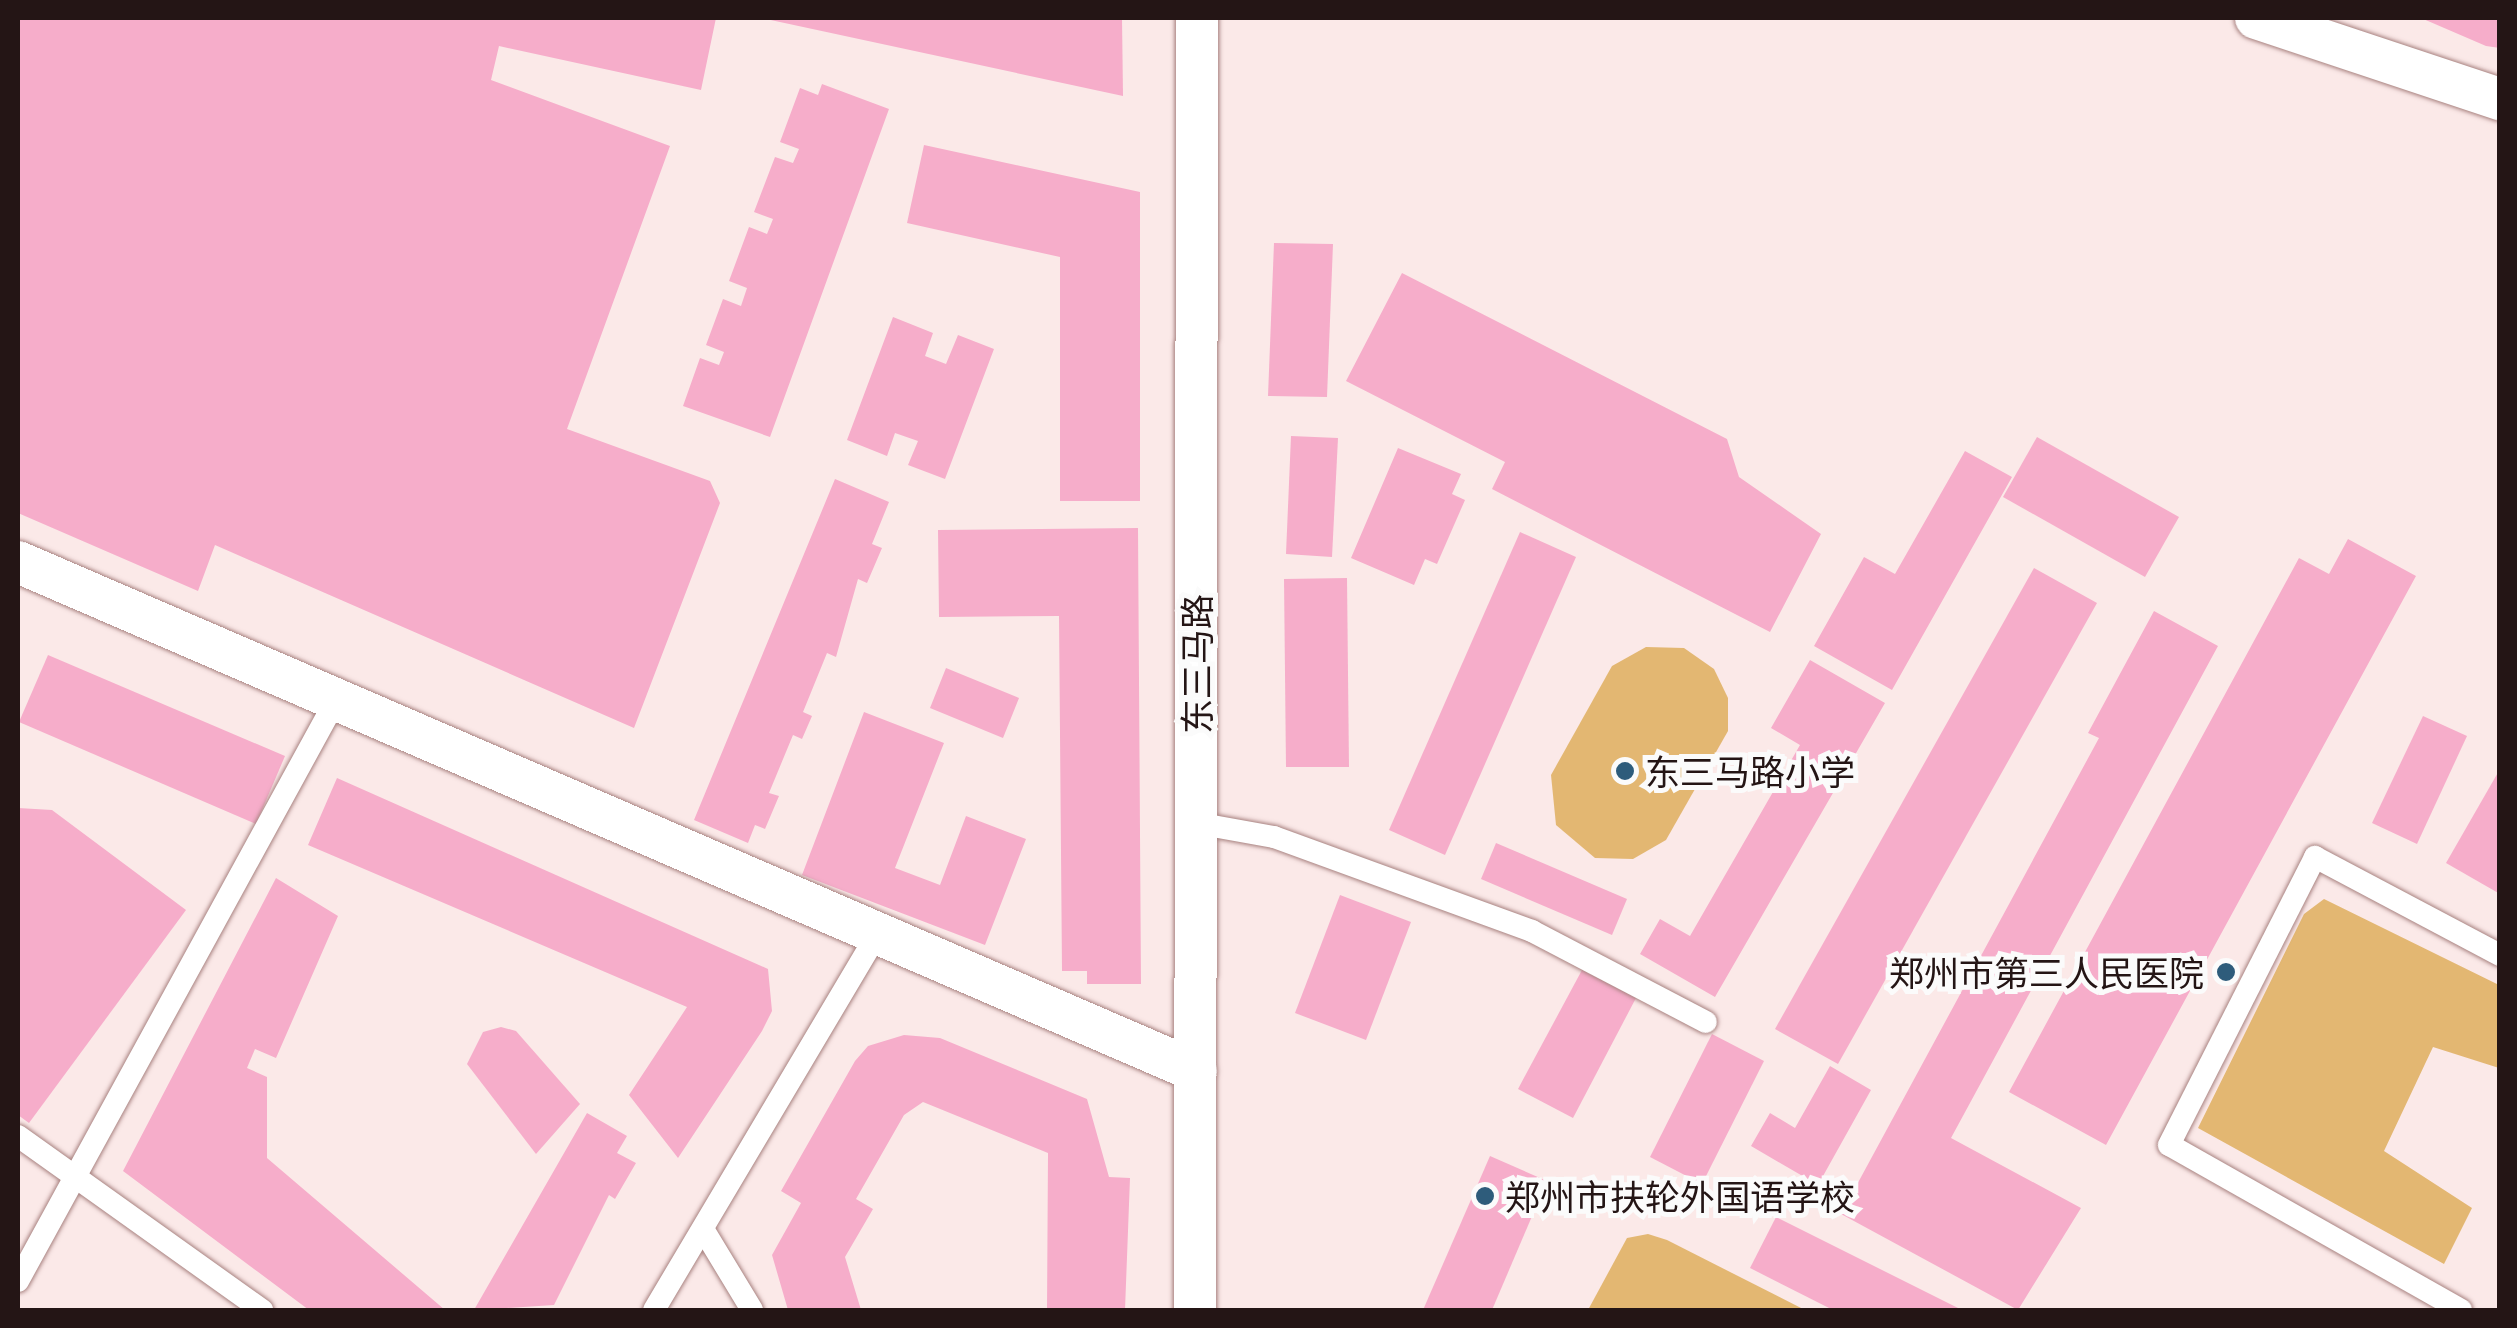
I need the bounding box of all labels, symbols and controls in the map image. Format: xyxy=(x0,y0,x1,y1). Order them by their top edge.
street label: 东三马路 xyxy=(1175,594,1217,734)
place label: 东三马路小学 xyxy=(1645,750,1855,792)
marker: 东三马路小学 xyxy=(1614,760,1636,782)
place label: 郑州市第三人民医院 xyxy=(1889,951,2204,993)
marker: 郑州市第三人民医院 xyxy=(2213,959,2239,985)
place label: 郑州市扶轮外国语学校 xyxy=(1505,1175,1855,1217)
marker: 郑州市扶轮外国语学校 xyxy=(1474,1185,1496,1207)

